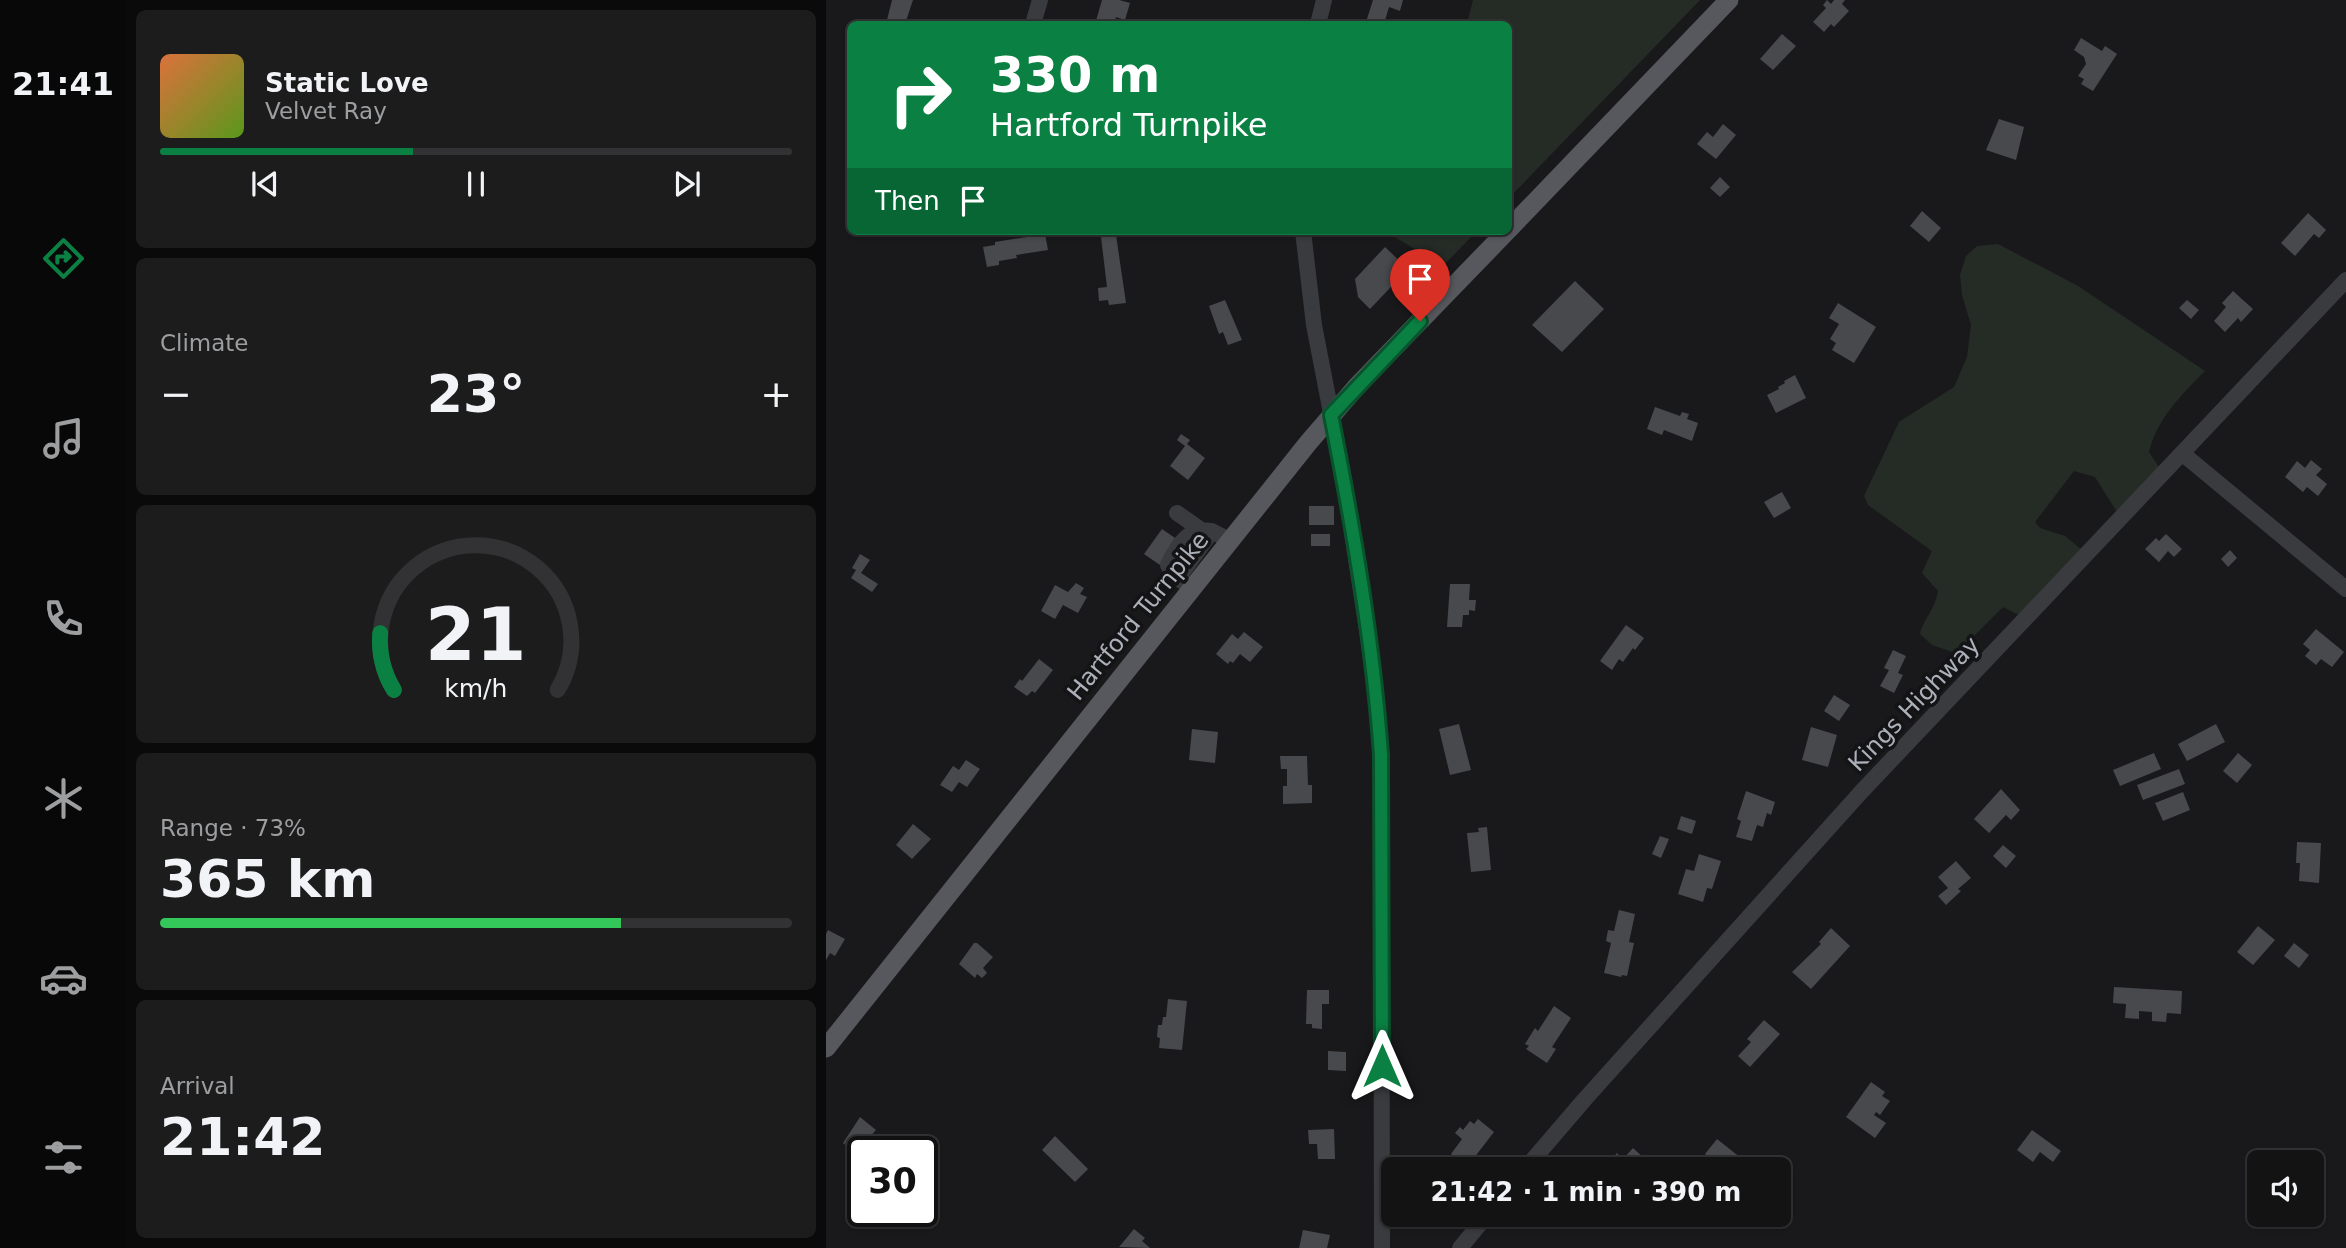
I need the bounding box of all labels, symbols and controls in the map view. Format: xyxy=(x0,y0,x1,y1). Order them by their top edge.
text: 330 m xyxy=(990,47,1160,104)
icon: right xyxy=(875,49,966,140)
text: 21:41 xyxy=(12,65,114,103)
text: Static Love xyxy=(265,68,429,98)
text: Velvet Ray xyxy=(265,98,387,124)
text: Hartford Turnpike xyxy=(990,106,1267,144)
icon: previous xyxy=(246,165,284,203)
icon: pause xyxy=(457,165,495,203)
icon: next xyxy=(668,165,706,203)
icon: arrive xyxy=(954,182,992,220)
text: Then xyxy=(875,186,940,216)
icon: directions xyxy=(39,234,88,283)
pin xyxy=(1390,249,1450,321)
icon: arrive xyxy=(1401,260,1439,298)
text: Climate xyxy=(160,330,249,356)
text: 23° xyxy=(427,364,525,424)
text: − xyxy=(160,372,192,416)
text: + xyxy=(760,372,792,416)
icon: music xyxy=(39,414,88,463)
street label: Hartford Turnpike xyxy=(1062,526,1214,706)
text: 21 xyxy=(425,592,527,677)
icon: phone xyxy=(39,594,88,643)
street label: Kings Highway xyxy=(1843,631,1985,777)
text: km/h xyxy=(444,674,508,703)
icon: climate xyxy=(39,774,88,823)
text: Range · 73% xyxy=(160,815,306,841)
text: 365 km xyxy=(160,849,375,909)
icon: car xyxy=(39,954,88,1003)
position arrow xyxy=(1345,1029,1419,1103)
text: Arrival xyxy=(160,1073,235,1099)
text: 21:42 xyxy=(160,1107,326,1167)
icon: filters xyxy=(39,1133,88,1182)
speed limit sign: 30 xyxy=(847,1136,938,1227)
map controls xyxy=(2247,1150,2324,1227)
button: sound xyxy=(2247,1150,2324,1227)
text: 21:42 · 1 min · 390 m xyxy=(1431,1177,1741,1207)

